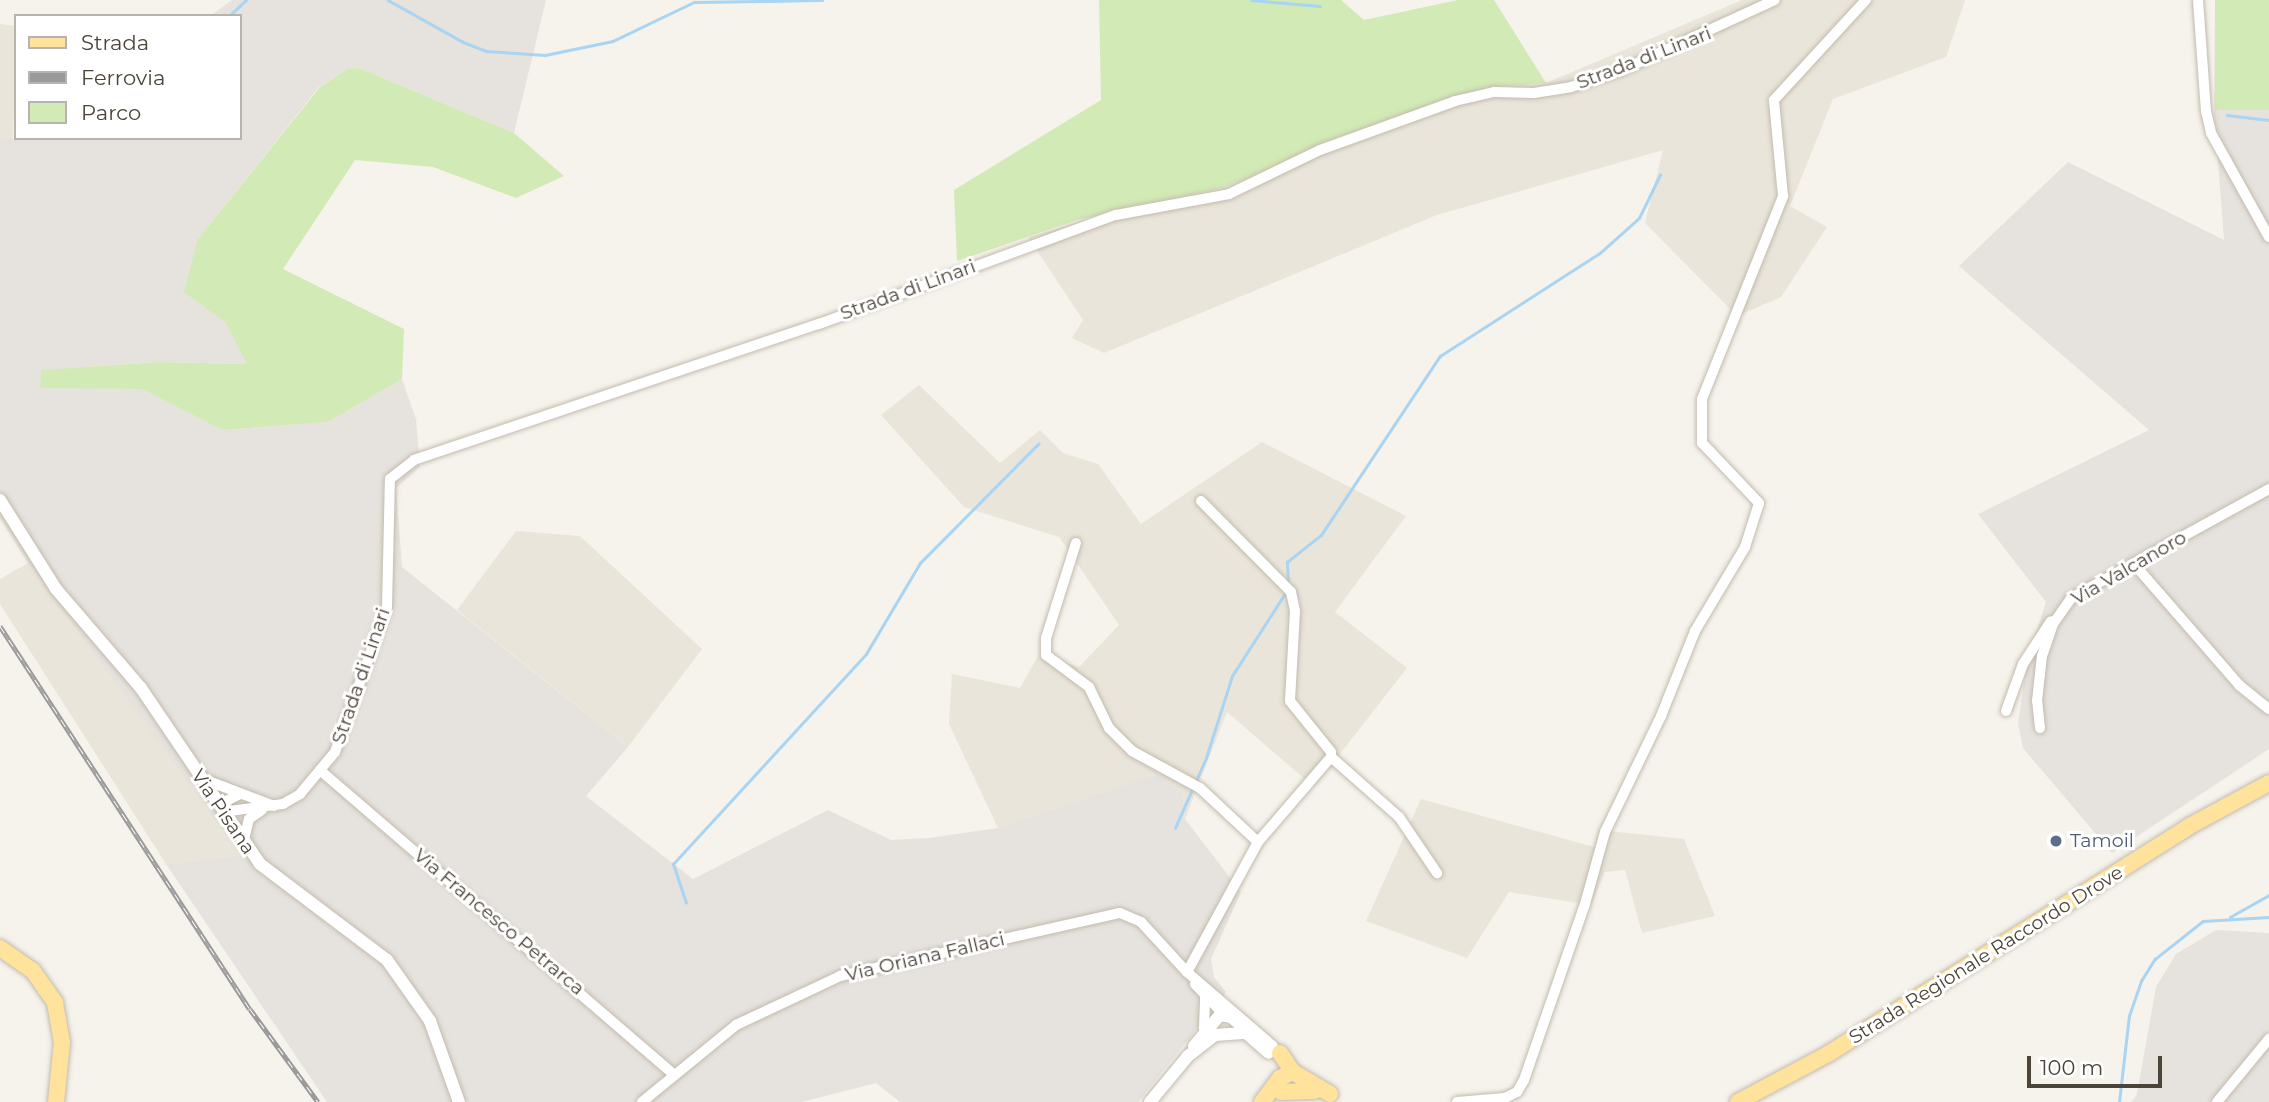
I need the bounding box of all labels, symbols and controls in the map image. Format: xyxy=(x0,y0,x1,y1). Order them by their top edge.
legend xyxy=(14,14,242,140)
street label: Strada di Linari xyxy=(1573,22,1715,94)
text: Strada xyxy=(81,30,149,55)
text: Ferrovia xyxy=(81,65,165,90)
text: Parco xyxy=(81,100,141,125)
street label: Strada di Linari xyxy=(837,255,979,325)
street label: Via Valcanoro xyxy=(2068,526,2190,610)
street label: Strada di Linari xyxy=(327,605,395,747)
street label: Via Pisana xyxy=(186,765,260,859)
place label: Tamoil xyxy=(2070,830,2134,852)
marker: Tamoil xyxy=(2048,833,2064,849)
street label: Via Francesco Petrarca xyxy=(409,844,589,1000)
street label: Strada Regionale Raccordo Drove xyxy=(1845,861,2127,1049)
street label: Via Oriana Fallaci xyxy=(843,928,1007,986)
scale bar xyxy=(2031,1042,2166,1086)
text: 100 m xyxy=(2040,1055,2103,1080)

